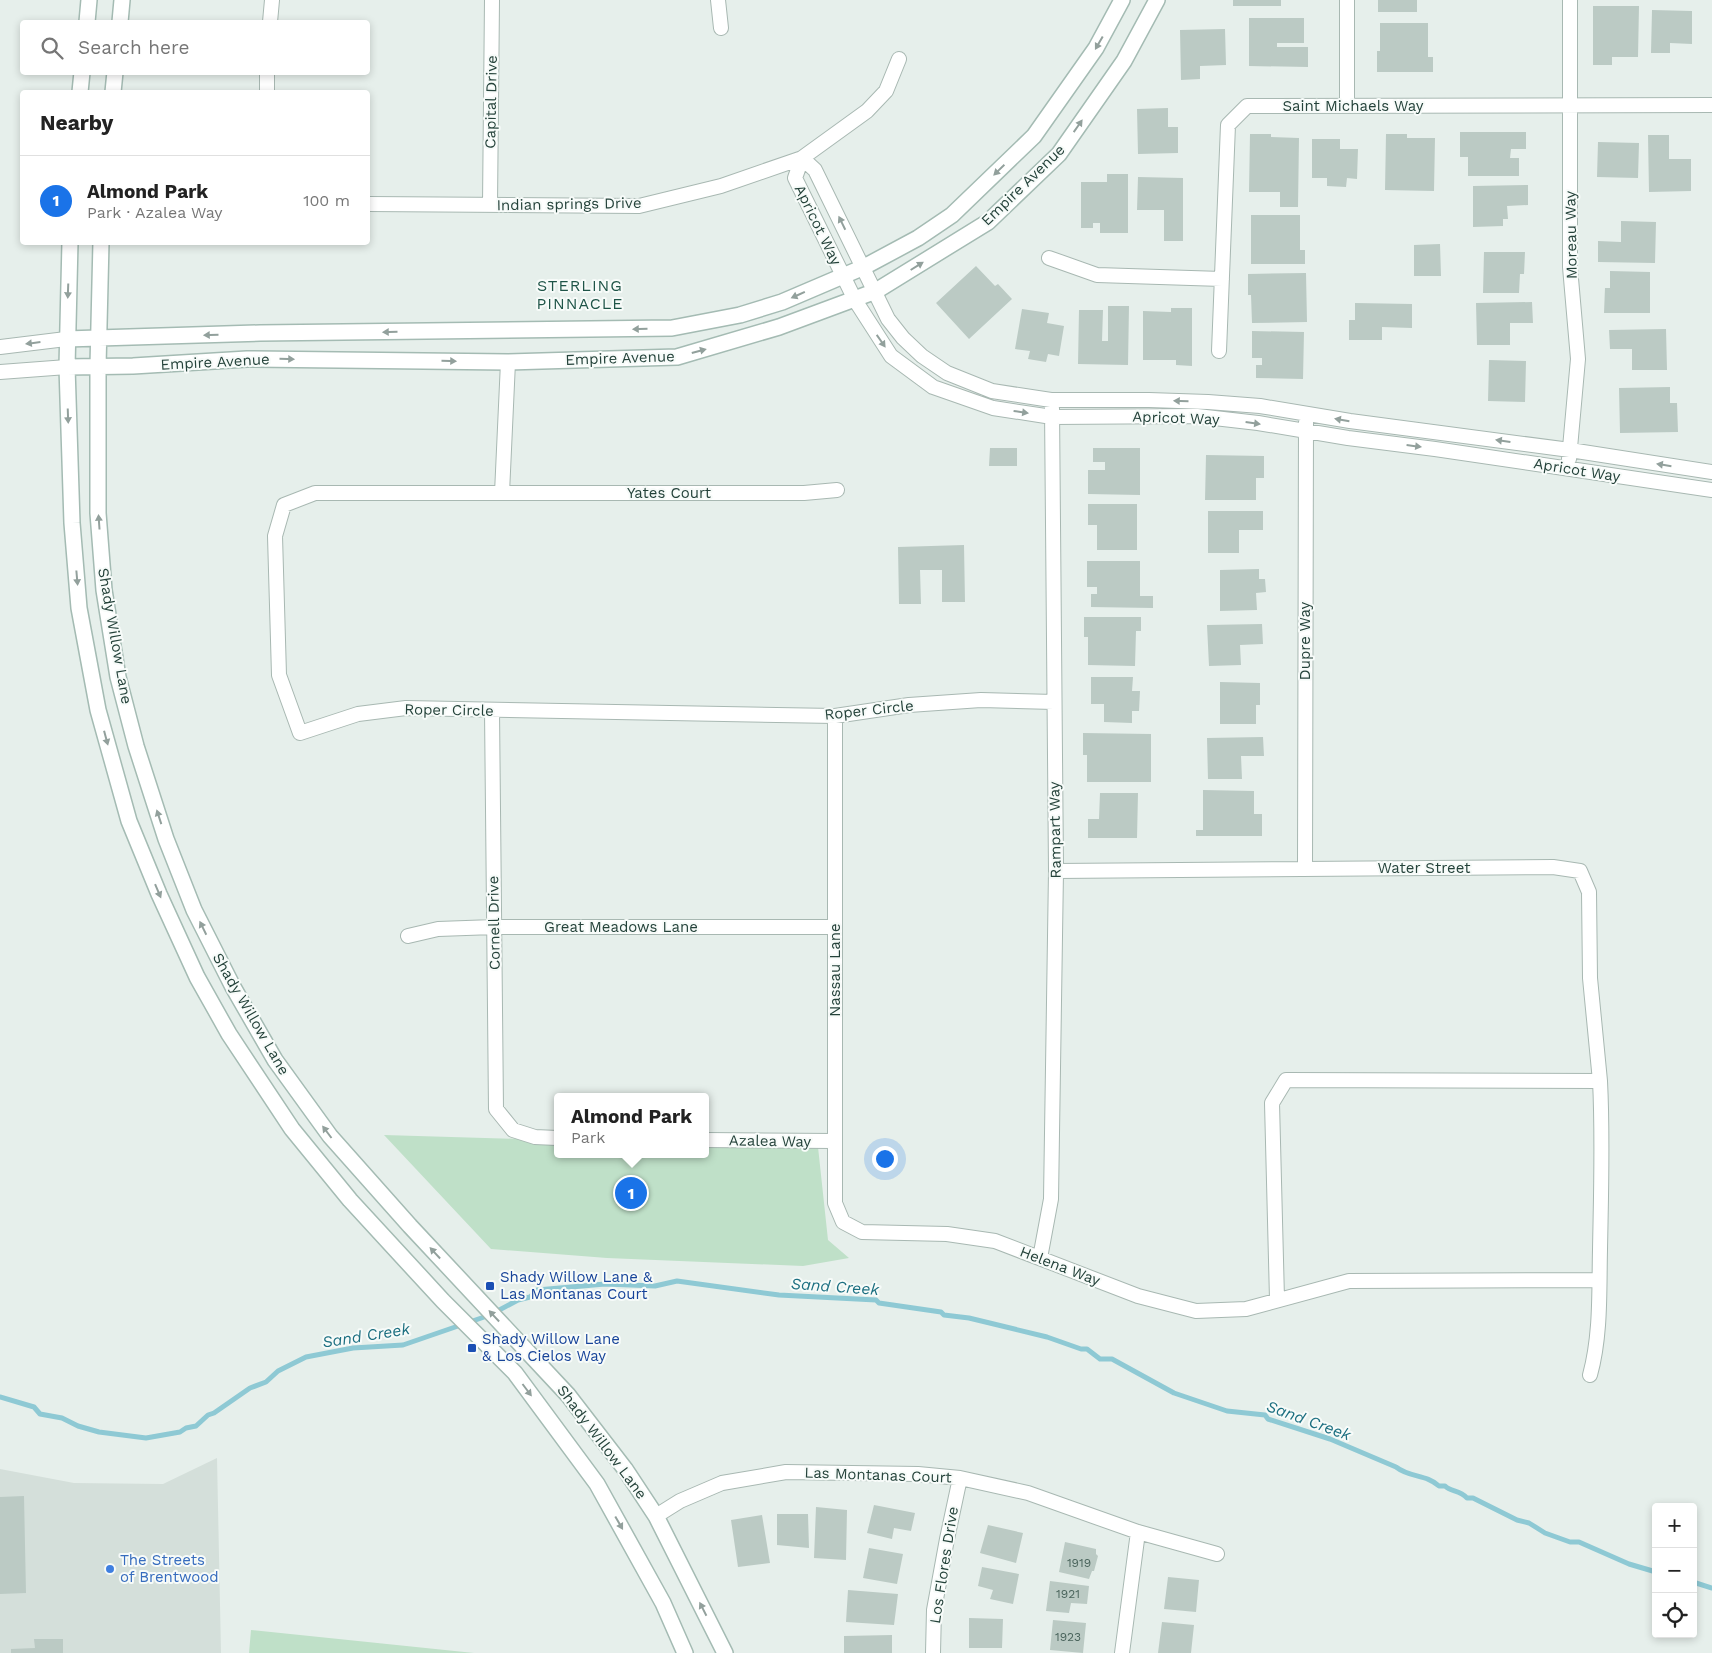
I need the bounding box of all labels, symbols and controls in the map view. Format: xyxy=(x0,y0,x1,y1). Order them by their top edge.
search box xyxy=(20,20,370,75)
icon: search xyxy=(38,34,66,62)
text: Search here xyxy=(78,36,189,59)
one-way arrow xyxy=(1094,36,1103,49)
street label: Capital Drive xyxy=(481,55,501,149)
street label: Saint Michaels Way xyxy=(1282,97,1424,115)
text: Nearby xyxy=(40,110,113,135)
one-way arrow xyxy=(1073,119,1083,133)
street label: Empire Avenue xyxy=(977,141,1069,229)
one-way arrow xyxy=(993,164,1005,176)
text: Almond Park xyxy=(87,180,208,203)
street label: Apricot Way xyxy=(791,182,845,268)
street label: Moreau Way xyxy=(1561,190,1581,279)
text: 1 xyxy=(53,191,59,210)
text: 100 m xyxy=(303,191,350,210)
street label: Indian springs Drive xyxy=(496,194,642,214)
text: Park · Azalea Way xyxy=(87,203,223,222)
one-way arrow xyxy=(838,216,846,230)
one-way arrow xyxy=(911,261,924,270)
district label: STERLING PINNACLE xyxy=(537,276,623,313)
one-way arrow xyxy=(64,283,72,299)
one-way arrow xyxy=(791,292,805,300)
one-way arrow xyxy=(632,325,648,333)
one-way arrow xyxy=(382,328,398,336)
one-way arrow xyxy=(203,331,219,339)
one-way arrow xyxy=(876,334,886,348)
one-way arrow xyxy=(25,339,41,347)
street label: Empire Avenue xyxy=(565,347,675,369)
one-way arrow xyxy=(691,347,706,355)
street label: Empire Avenue xyxy=(160,350,270,374)
one-way arrow xyxy=(279,355,295,363)
one-way arrow xyxy=(442,357,458,365)
one-way arrow xyxy=(1173,397,1189,405)
street label: Apricot Way xyxy=(1132,407,1220,429)
one-way arrow xyxy=(65,408,73,424)
one-way arrow xyxy=(1014,409,1030,417)
one-way arrow xyxy=(1334,416,1350,424)
one-way arrow xyxy=(1246,419,1262,427)
one-way arrow xyxy=(1495,437,1511,445)
one-way arrow xyxy=(1406,442,1422,450)
street label: Apricot Way xyxy=(1532,454,1622,486)
one-way arrow xyxy=(1655,460,1671,468)
street label: Yates Court xyxy=(627,484,712,502)
one-way arrow xyxy=(95,514,103,530)
street label: Shady Willow Lane xyxy=(94,566,136,706)
one-way arrow xyxy=(73,570,81,586)
street label: Dupre Way xyxy=(1296,602,1314,680)
street label: Roper Circle xyxy=(824,696,914,724)
street label: Roper Circle xyxy=(404,700,494,720)
one-way arrow xyxy=(102,730,110,745)
street label: Rampart Way xyxy=(1045,781,1065,879)
one-way arrow xyxy=(155,810,162,825)
street label: Water Street xyxy=(1378,859,1471,877)
street label: Cornell Drive xyxy=(484,876,504,970)
one-way arrow xyxy=(154,884,162,898)
street label: Great Meadows Lane xyxy=(544,918,698,936)
one-way arrow xyxy=(199,921,207,935)
street label: Nassau Lane xyxy=(826,923,844,1017)
street label: Shady Willow Lane xyxy=(209,950,293,1078)
popup xyxy=(554,1093,709,1158)
text: Almond Park xyxy=(571,1105,692,1128)
one-way arrow xyxy=(322,1125,332,1139)
text: Park xyxy=(571,1128,605,1147)
street label: Azalea Way xyxy=(729,1131,811,1151)
your location xyxy=(872,1146,898,1172)
pin: 1 xyxy=(615,1174,647,1212)
street label: Helena Way xyxy=(1017,1242,1103,1290)
one-way arrow xyxy=(429,1248,441,1260)
place label: Shady Willow Lane & Las Montanas Court xyxy=(500,1268,653,1303)
water label: Sand Creek xyxy=(790,1274,881,1299)
marker: Shady Willow Lane & Las Montanas Court xyxy=(484,1280,496,1292)
one-way arrow xyxy=(488,1310,500,1322)
water label: Sand Creek xyxy=(321,1319,413,1352)
place label: Shady Willow Lane & Los Cielos Way xyxy=(482,1330,620,1365)
marker: Shady Willow Lane & Los Cielos Way xyxy=(466,1342,478,1354)
street label: Shady Willow Lane xyxy=(553,1381,651,1503)
one-way arrow xyxy=(521,1383,532,1396)
water label: Sand Creek xyxy=(1264,1396,1355,1445)
street label: Las Montanas Court xyxy=(804,1463,953,1487)
map controls xyxy=(1652,1503,1697,1638)
button: + xyxy=(1652,1503,1697,1548)
street label: Los Flores Drive xyxy=(926,1505,962,1625)
one-way arrow xyxy=(615,1516,624,1529)
button: − xyxy=(1652,1548,1697,1593)
place label: The Streets of Brentwood xyxy=(120,1551,219,1586)
house number: 1919 xyxy=(1067,1556,1091,1570)
marker: The Streets of Brentwood xyxy=(104,1563,116,1575)
house number: 1921 xyxy=(1056,1587,1080,1601)
button: locate xyxy=(1652,1593,1697,1638)
one-way arrow xyxy=(699,1602,707,1616)
house number: 1923 xyxy=(1055,1630,1081,1644)

